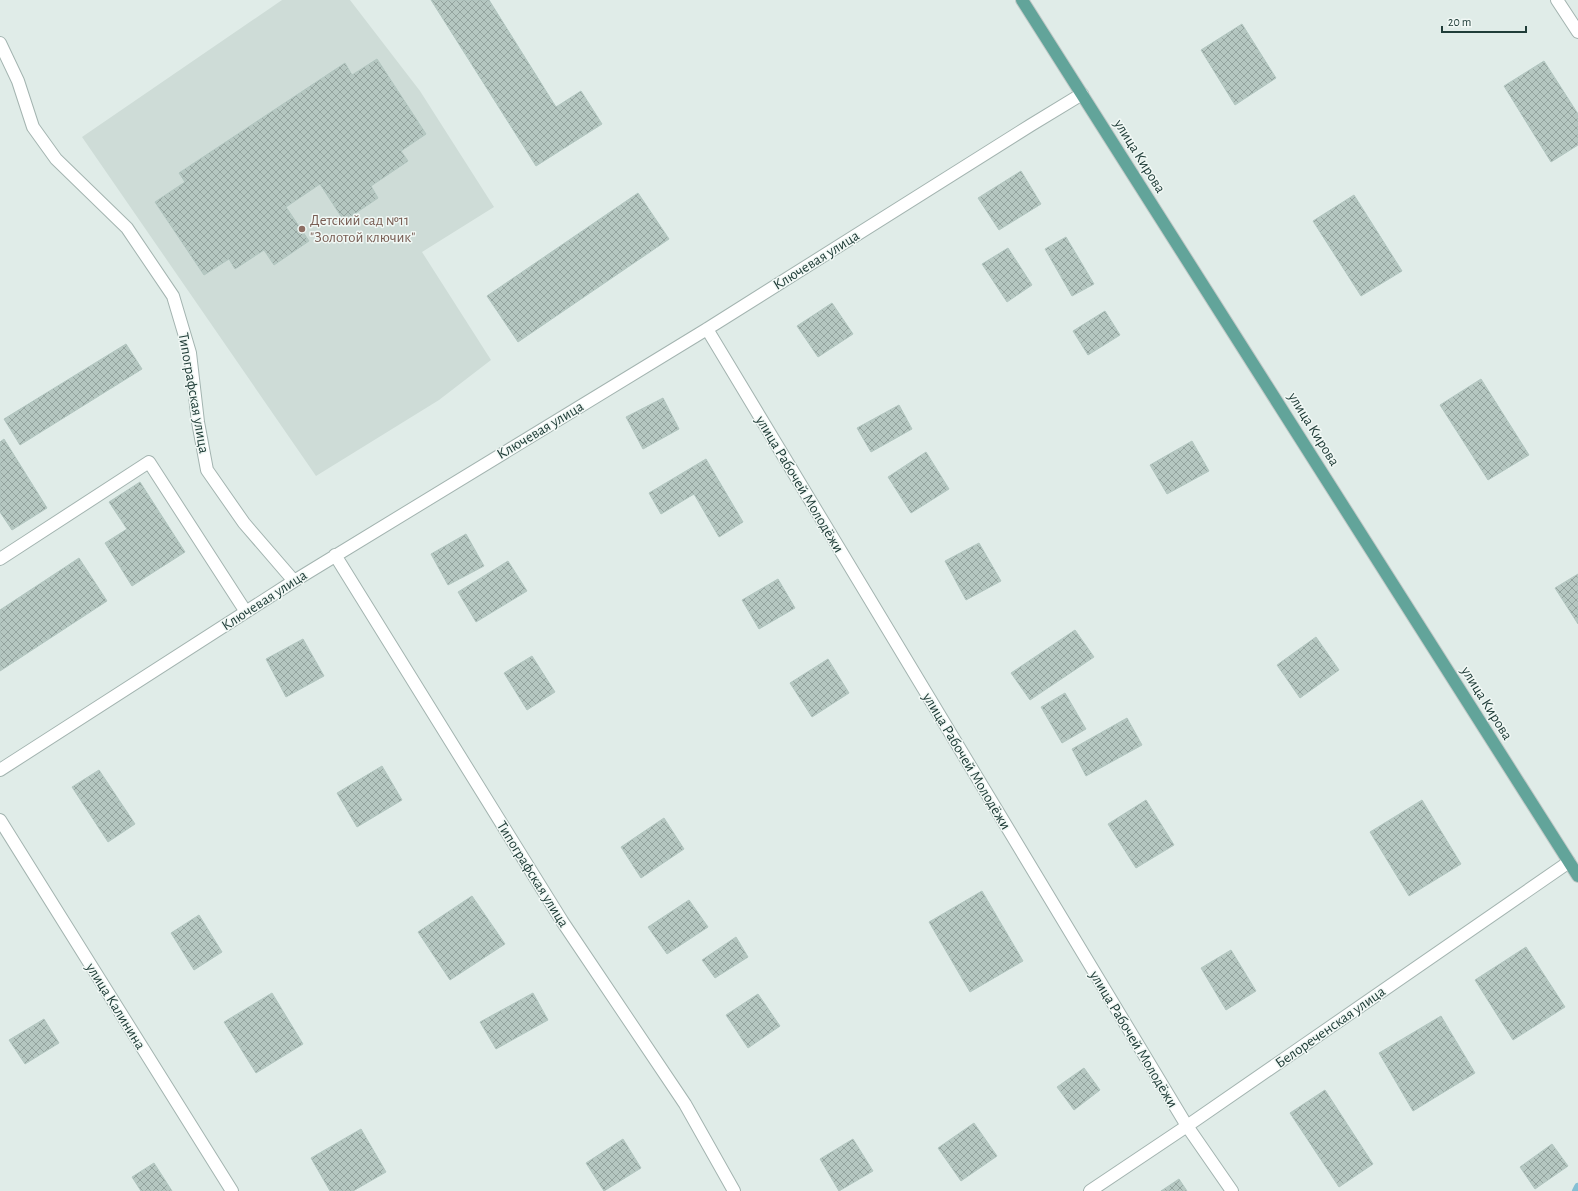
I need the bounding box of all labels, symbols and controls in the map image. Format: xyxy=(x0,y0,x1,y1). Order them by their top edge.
scale bar xyxy=(1442,8,1526,34)
text: 20 m xyxy=(1448,16,1471,28)
street label: улица Кирова xyxy=(1111,116,1168,196)
place label: Детский сад №11 "Золотой ключик" xyxy=(310,213,415,245)
marker: Детский сад №11 "Золотой ключик" xyxy=(297,224,307,234)
street label: Ключевая улица xyxy=(771,228,862,293)
street label: Типографская улица xyxy=(176,332,212,455)
street label: улица Кирова xyxy=(1285,389,1342,469)
street label: Ключевая улица xyxy=(494,399,586,462)
street label: улица Рабочей Молодёжи xyxy=(752,412,846,555)
street label: Ключевая улица xyxy=(219,567,310,633)
street label: улица Кирова xyxy=(1458,663,1515,743)
street label: улица Рабочей Молодёжи xyxy=(919,689,1013,832)
street label: Типографская улица xyxy=(494,819,571,930)
street label: улица Калинина xyxy=(82,960,148,1052)
street label: улица Рабочей Молодёжи xyxy=(1086,967,1180,1110)
street label: Белореченская улица xyxy=(1273,984,1388,1071)

